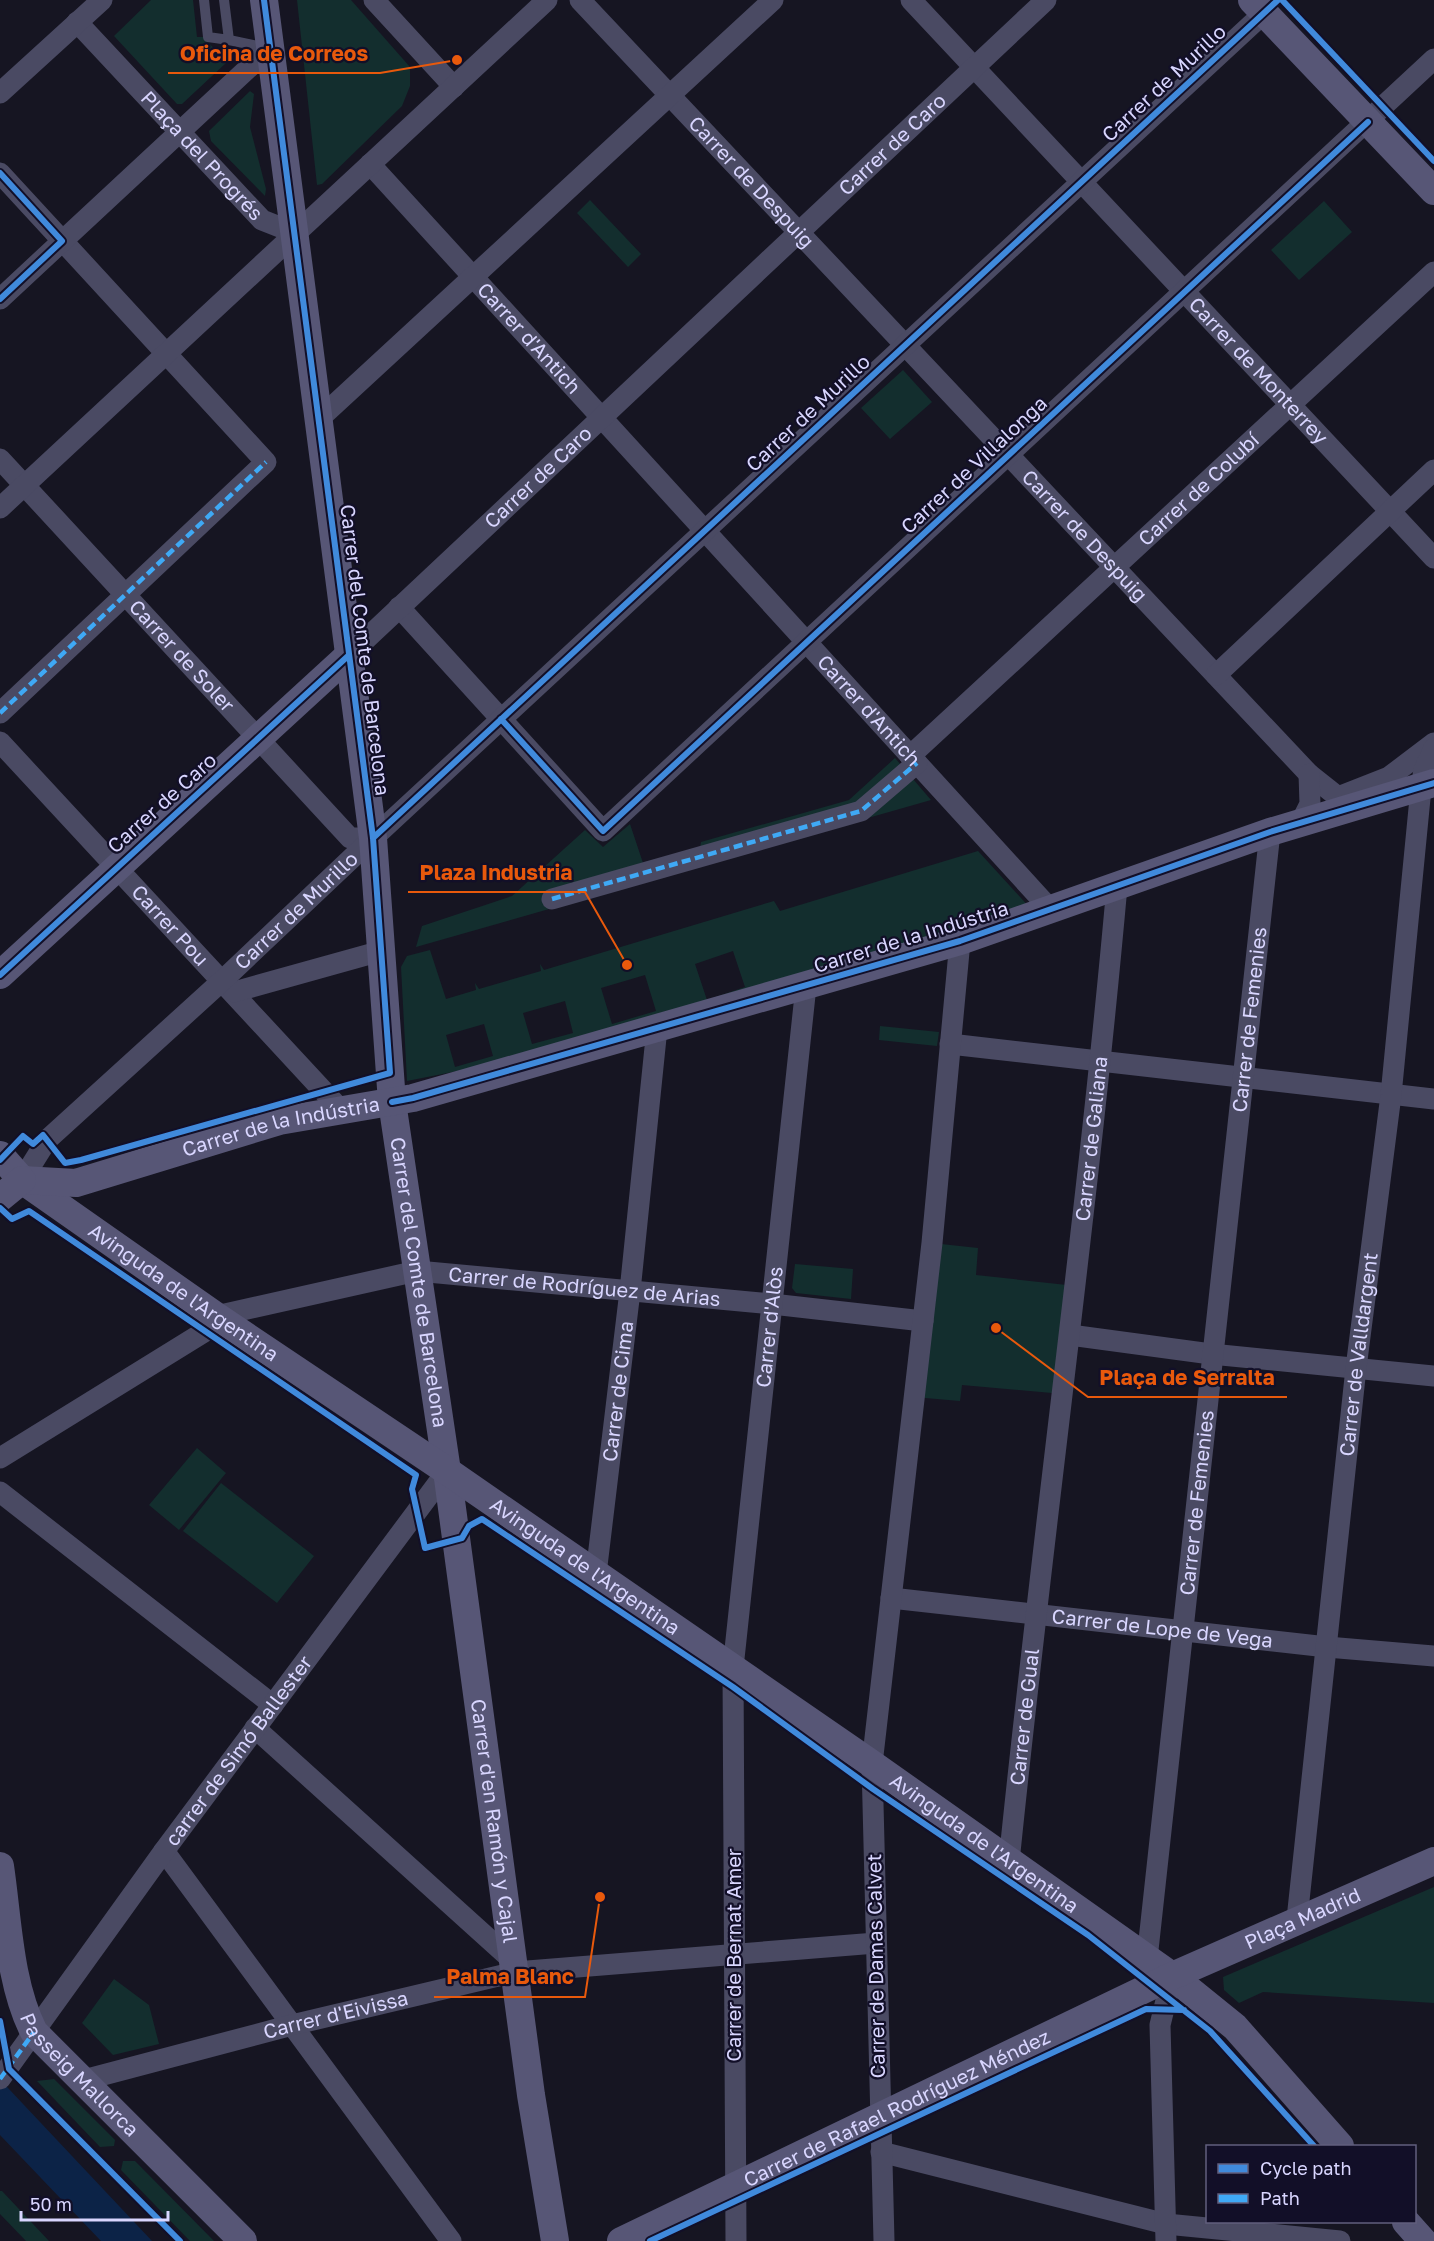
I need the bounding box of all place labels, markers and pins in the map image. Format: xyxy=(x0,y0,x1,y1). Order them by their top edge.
callout: Oficina de Correos xyxy=(168,34,380,73)
callout: Plaza Industria xyxy=(408,853,585,892)
callout: Plaça de Serralta xyxy=(1088,1358,1287,1397)
callout: Palma Blanc xyxy=(434,1958,585,1997)

